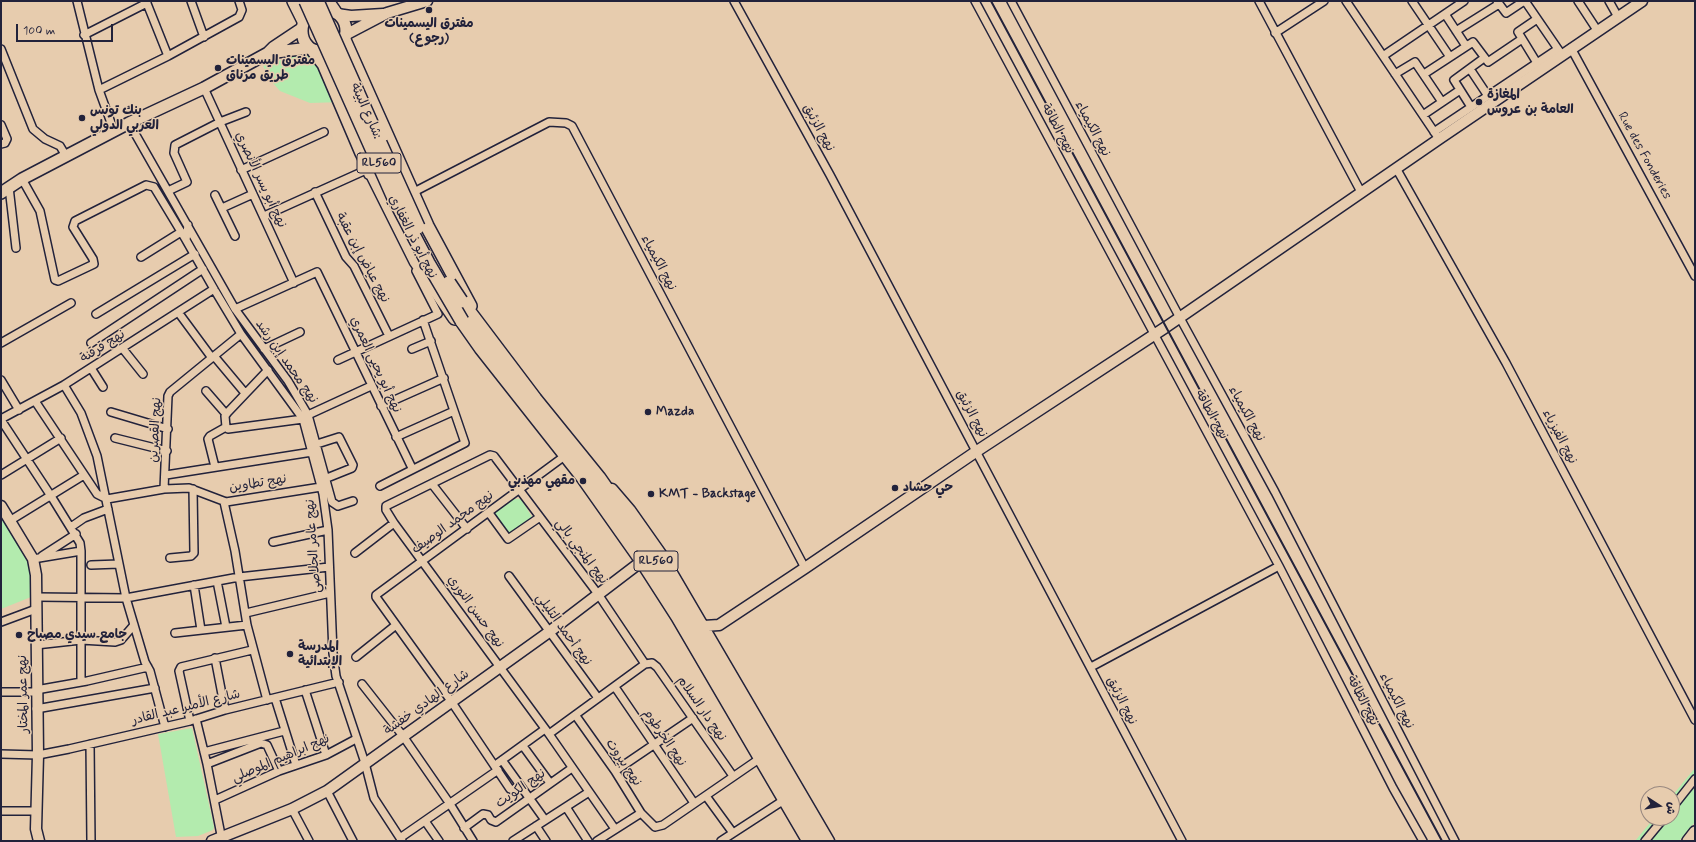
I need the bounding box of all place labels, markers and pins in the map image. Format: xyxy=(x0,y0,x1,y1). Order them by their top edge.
marker: مفترق اليسمينات (رجوع) xyxy=(424,5,434,15)
place label: مفترق اليسمينات (رجوع) xyxy=(384,16,474,47)
place label: مفترق اليسمينات طريق مرناق xyxy=(226,53,315,84)
marker: مفترق اليسمينات طريق مرناق xyxy=(213,63,223,73)
place label: المغازة العامة بن عروس xyxy=(1487,87,1574,118)
marker: المغازة العامة بن عروس xyxy=(1474,97,1484,107)
place label: بنك تونس العربي الدولي xyxy=(90,103,159,134)
marker: بنك تونس العربي الدولي xyxy=(77,113,87,123)
place label: Mazda xyxy=(656,404,694,420)
marker: Mazda xyxy=(643,407,653,417)
place label: مقهي مهذبي xyxy=(508,473,575,489)
marker: مقهي مهذبي xyxy=(578,476,588,486)
place label: حي حشاد xyxy=(903,480,953,496)
marker: حي حشاد xyxy=(890,483,900,493)
place label: KMT - Backstage xyxy=(659,486,756,502)
marker: KMT - Backstage xyxy=(646,489,656,499)
place label: جامع سيدي مصباح xyxy=(27,627,127,643)
marker: جامع سيدي مصباح xyxy=(14,630,24,640)
place label: المدرسة الإبتدائية xyxy=(298,639,342,670)
marker: المدرسة الإبتدائية xyxy=(285,649,295,659)

